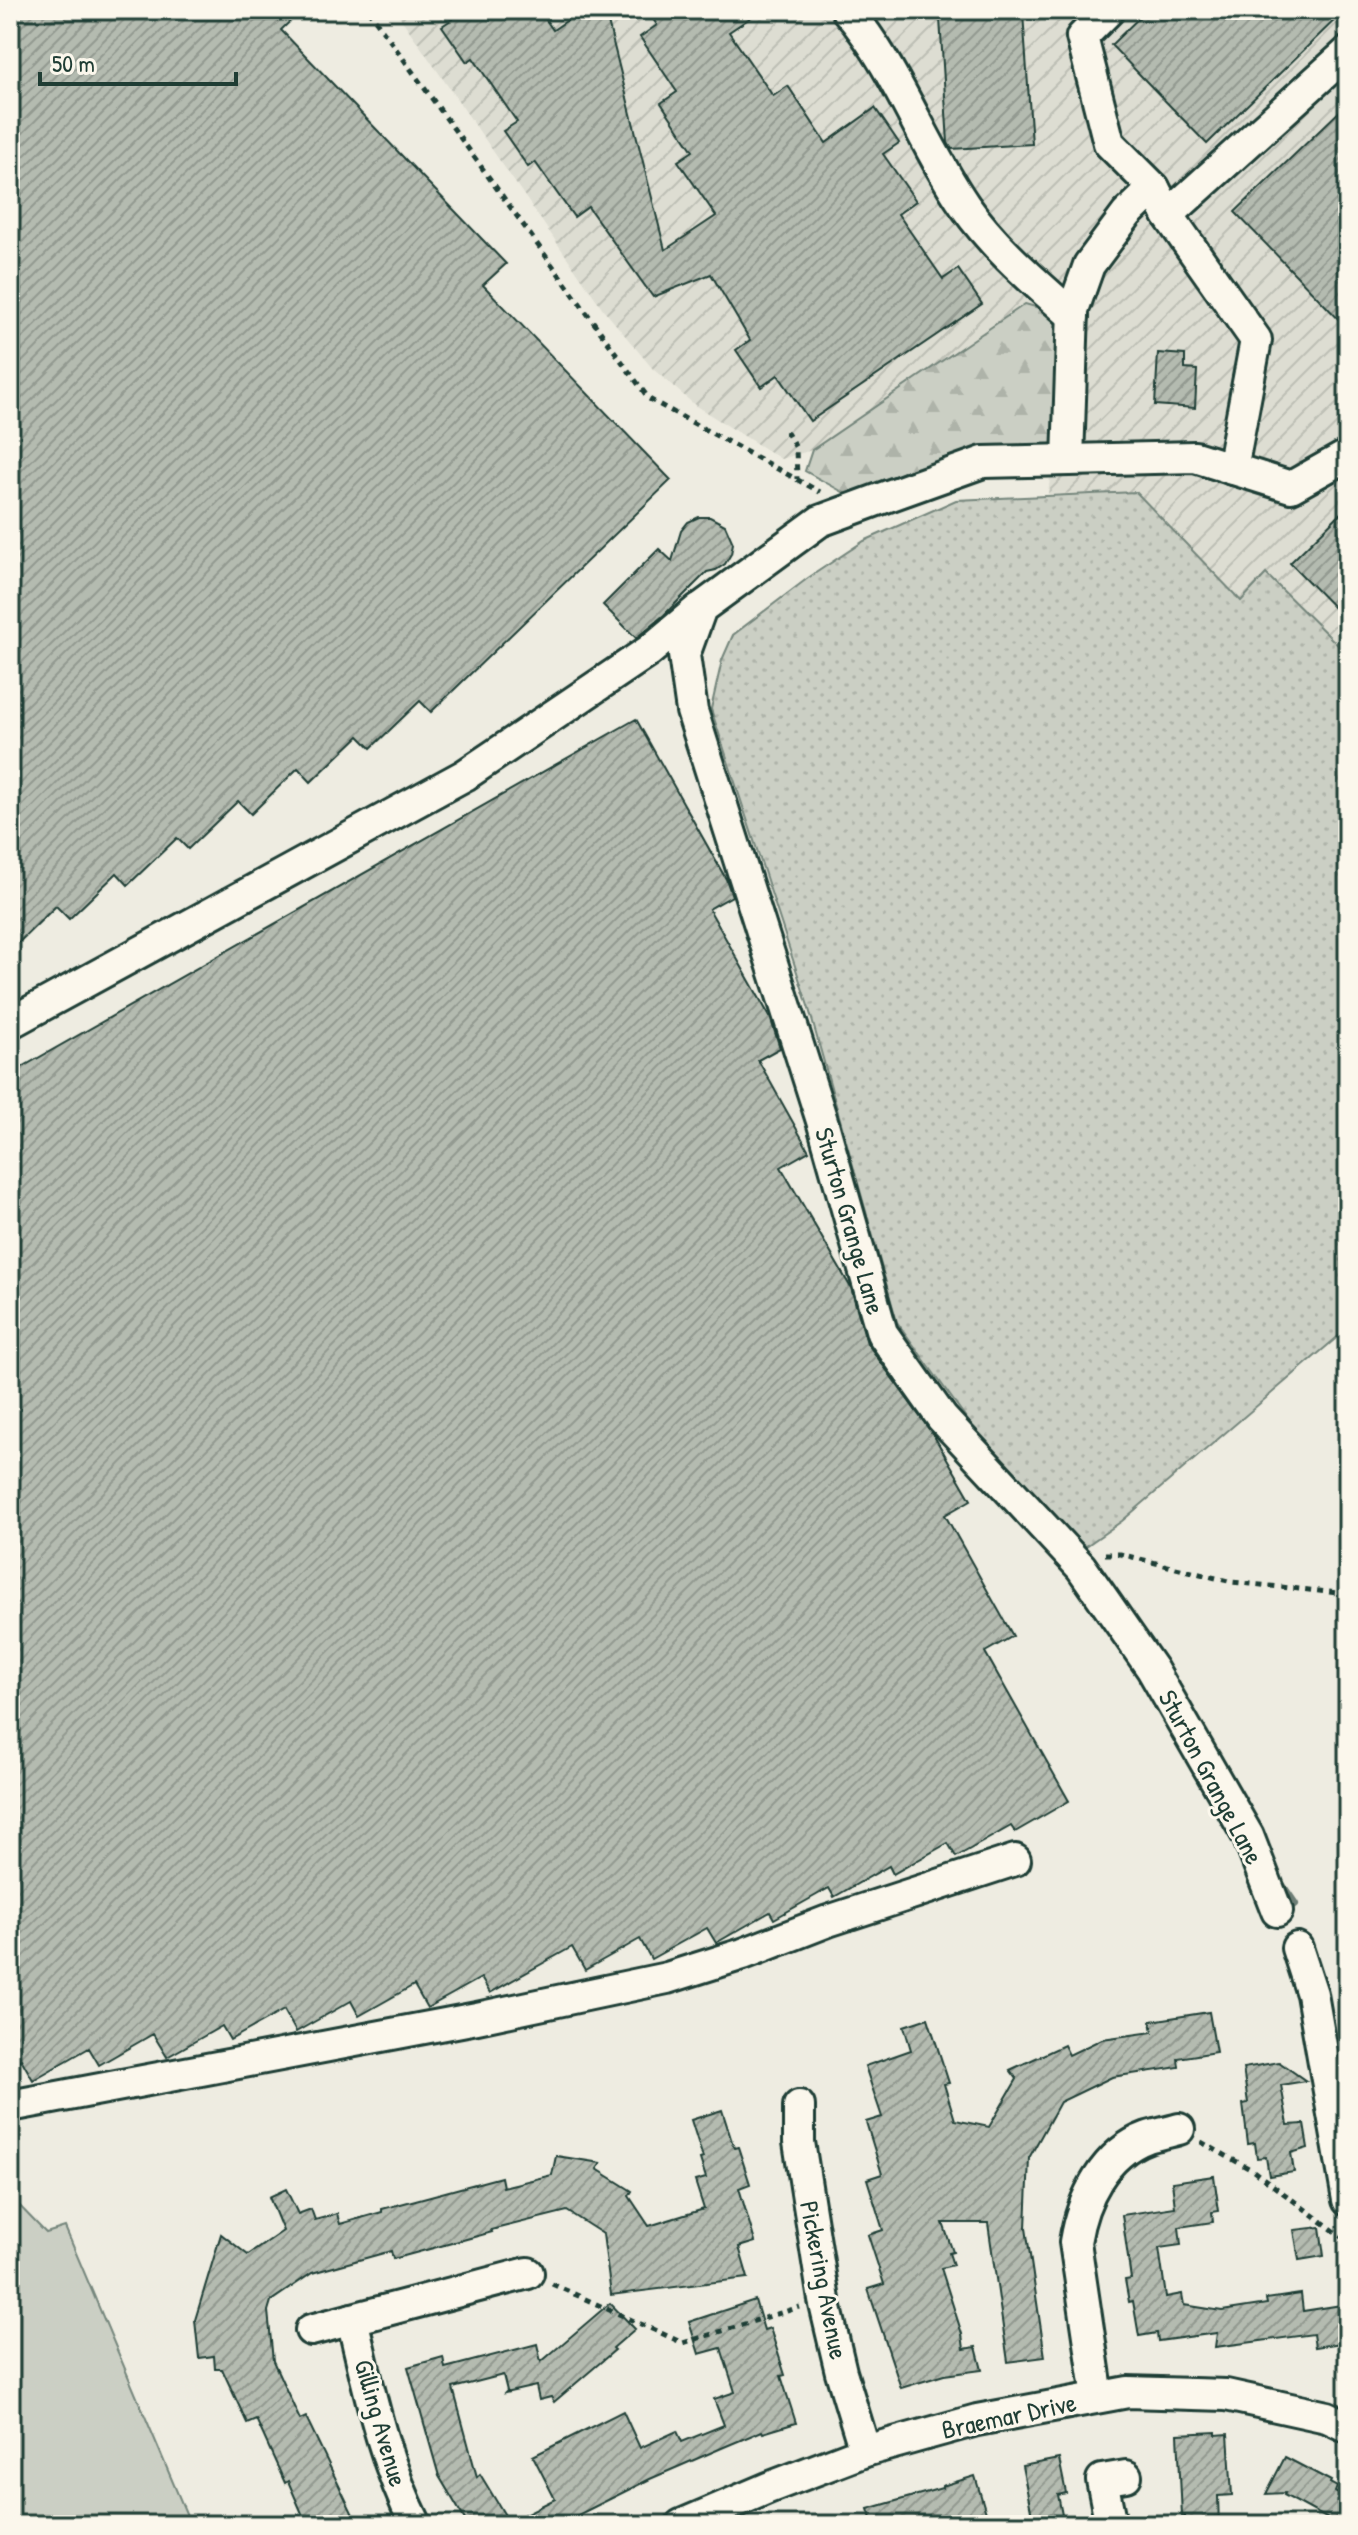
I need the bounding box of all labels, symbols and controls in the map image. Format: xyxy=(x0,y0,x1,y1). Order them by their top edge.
scale bar xyxy=(40,36,236,86)
text: 50 m xyxy=(52,47,95,79)
street label: Sturton Grange Lane xyxy=(807,1123,894,1318)
street label: Sturton Grange Lane xyxy=(1151,1683,1272,1870)
street label: Pickering Avenue xyxy=(792,2198,857,2362)
street label: Gilling Avenue xyxy=(347,2355,416,2490)
street label: Braemar Drive xyxy=(938,2384,1079,2447)

